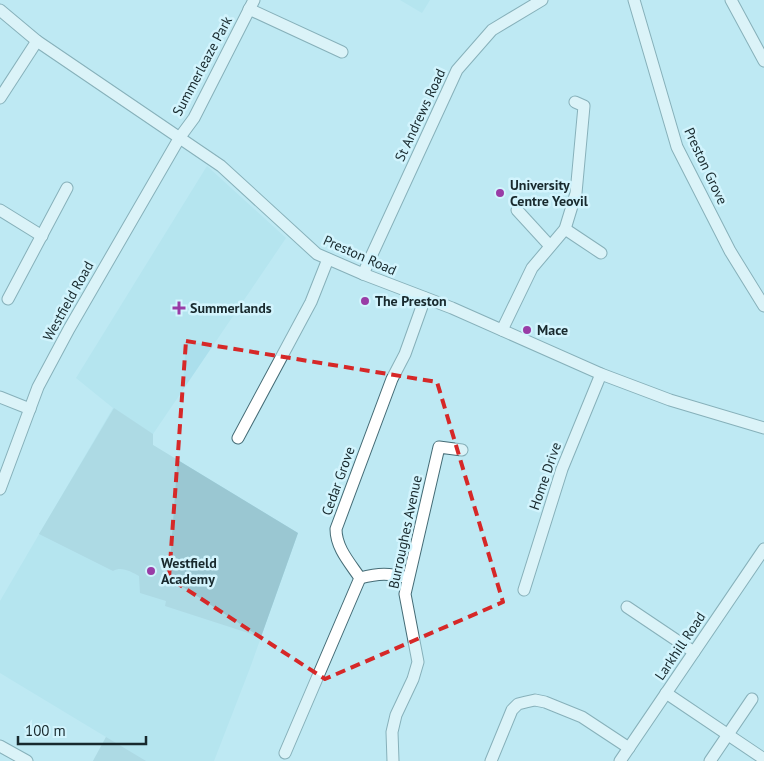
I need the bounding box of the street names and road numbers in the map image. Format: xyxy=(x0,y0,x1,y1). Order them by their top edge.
street label: Summerleaze Park xyxy=(168,13,236,119)
street label: St Andrews Road xyxy=(391,66,449,164)
street label: Preston Grove xyxy=(680,125,732,207)
street label: Preston Road xyxy=(321,231,399,279)
street label: Westfield Road xyxy=(39,258,97,344)
street label: Home Drive xyxy=(525,440,565,512)
street label: Cedar Grove xyxy=(317,444,359,518)
street label: Burroughes Avenue xyxy=(384,474,426,590)
street label: Larkhill Road xyxy=(651,608,709,684)

